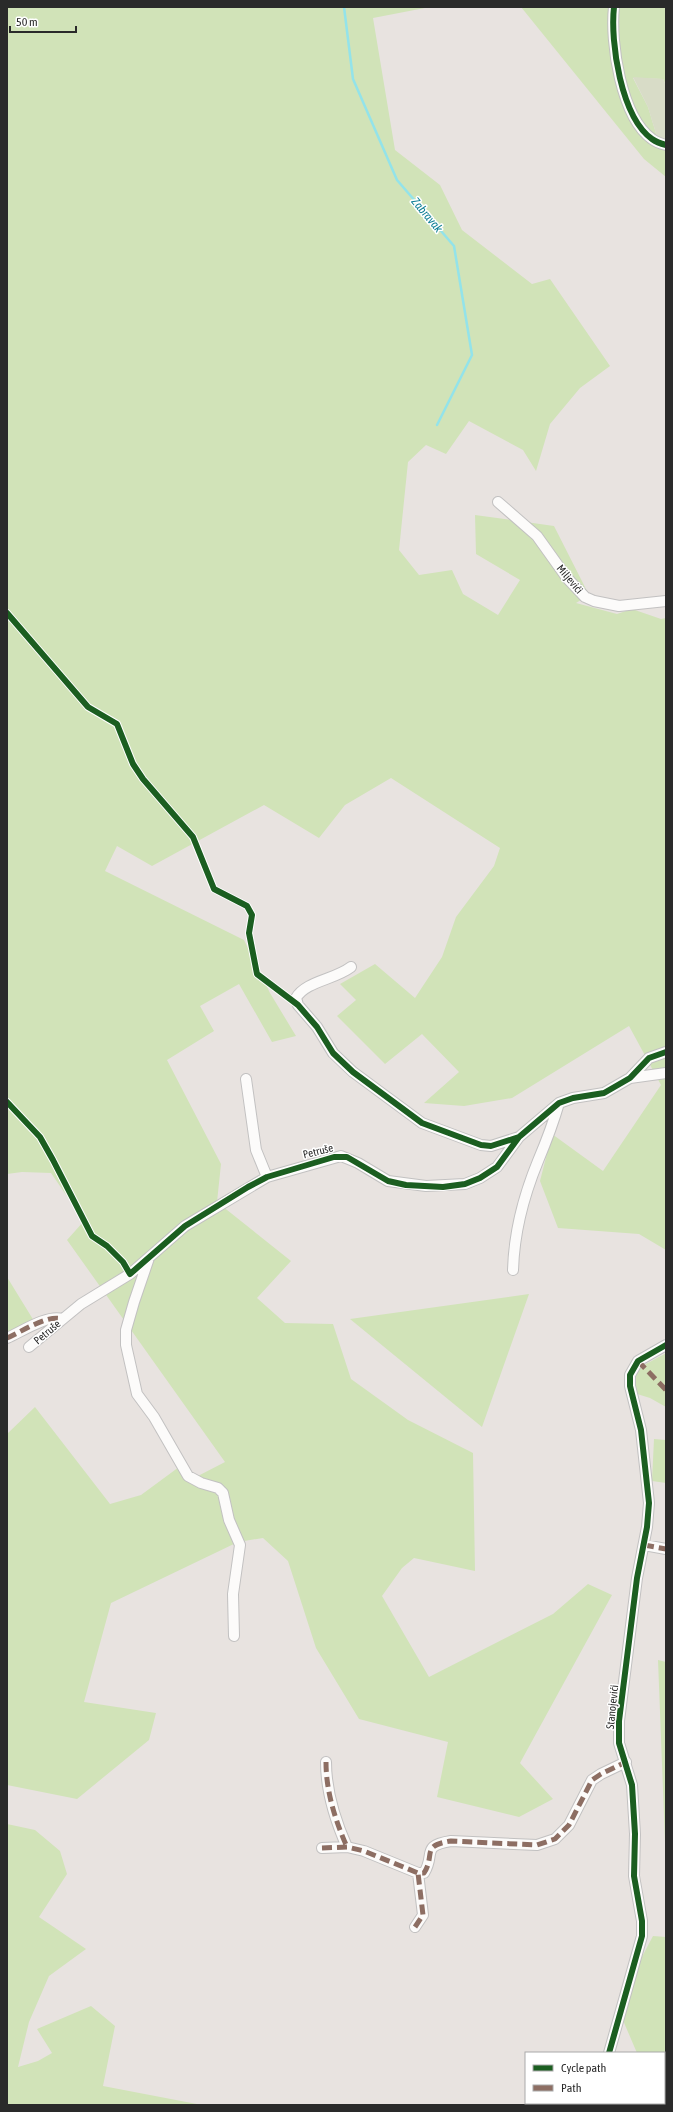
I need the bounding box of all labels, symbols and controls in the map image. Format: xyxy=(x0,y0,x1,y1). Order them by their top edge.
scale bar xyxy=(10,8,76,34)
text: 50 m xyxy=(16,15,38,29)
water label: Zabravak xyxy=(408,195,446,236)
street label: Miljevići xyxy=(555,562,585,596)
street label: Petruše xyxy=(302,1141,334,1161)
street label: Petruše xyxy=(31,1317,63,1347)
street label: Stanojevići xyxy=(604,1684,620,1730)
legend xyxy=(525,2052,665,2104)
text: Cycle path xyxy=(561,2061,606,2075)
text: Path xyxy=(561,2081,582,2095)

